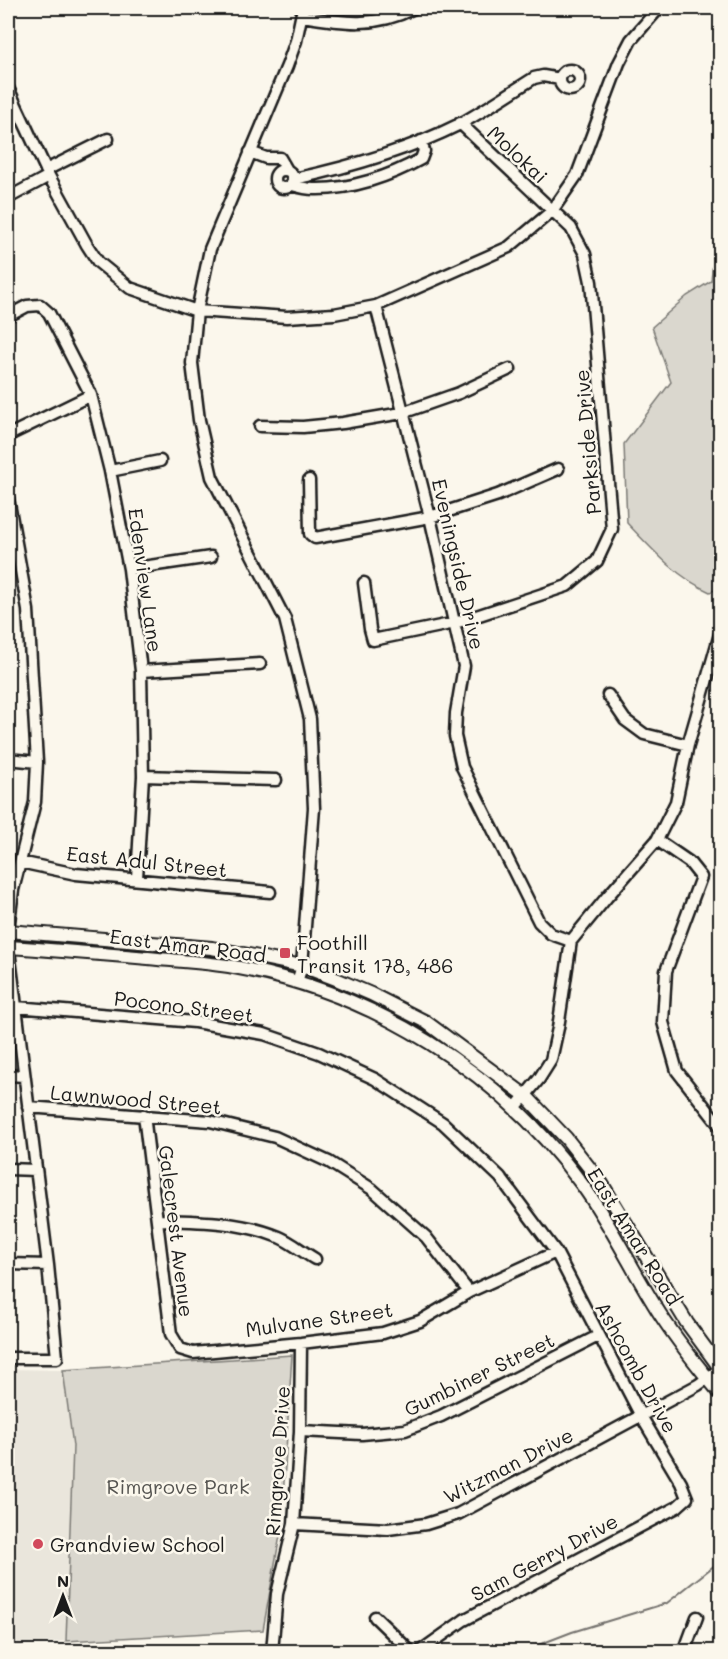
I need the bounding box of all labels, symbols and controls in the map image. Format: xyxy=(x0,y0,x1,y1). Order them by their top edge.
street label: Molokai xyxy=(482,119,554,189)
street label: Parkside Drive xyxy=(568,368,606,516)
street label: Eveningside Drive xyxy=(427,476,491,652)
street label: Edenview Lane xyxy=(123,506,169,654)
street label: East Adul Street xyxy=(65,840,229,882)
street label: East Amar Road xyxy=(108,923,268,967)
place label: Foothill Transit 178, 486 xyxy=(297,929,453,978)
marker: Foothill Transit 178, 486 xyxy=(278,946,292,960)
street label: Pocono Street xyxy=(113,985,255,1027)
street label: Lawnwood Street xyxy=(49,1079,223,1119)
street label: Galecrest Avenue xyxy=(154,1144,200,1318)
street label: East Amar Road xyxy=(582,1162,688,1310)
street label: Mulvane Street xyxy=(244,1296,394,1342)
street label: Ashcomb Drive xyxy=(590,1297,684,1437)
street label: Gumbiner Street xyxy=(400,1326,558,1422)
street label: Rimgrove Drive xyxy=(259,1385,295,1537)
street label: Witzman Drive xyxy=(439,1421,577,1509)
park label: Rimgrove Park xyxy=(106,1473,250,1499)
street label: Sam Gerry Drive xyxy=(466,1507,622,1607)
place label: Grandview School xyxy=(50,1531,225,1557)
marker: Grandview School xyxy=(31,1537,45,1551)
north arrow xyxy=(33,1566,93,1626)
text: N xyxy=(57,1570,69,1591)

